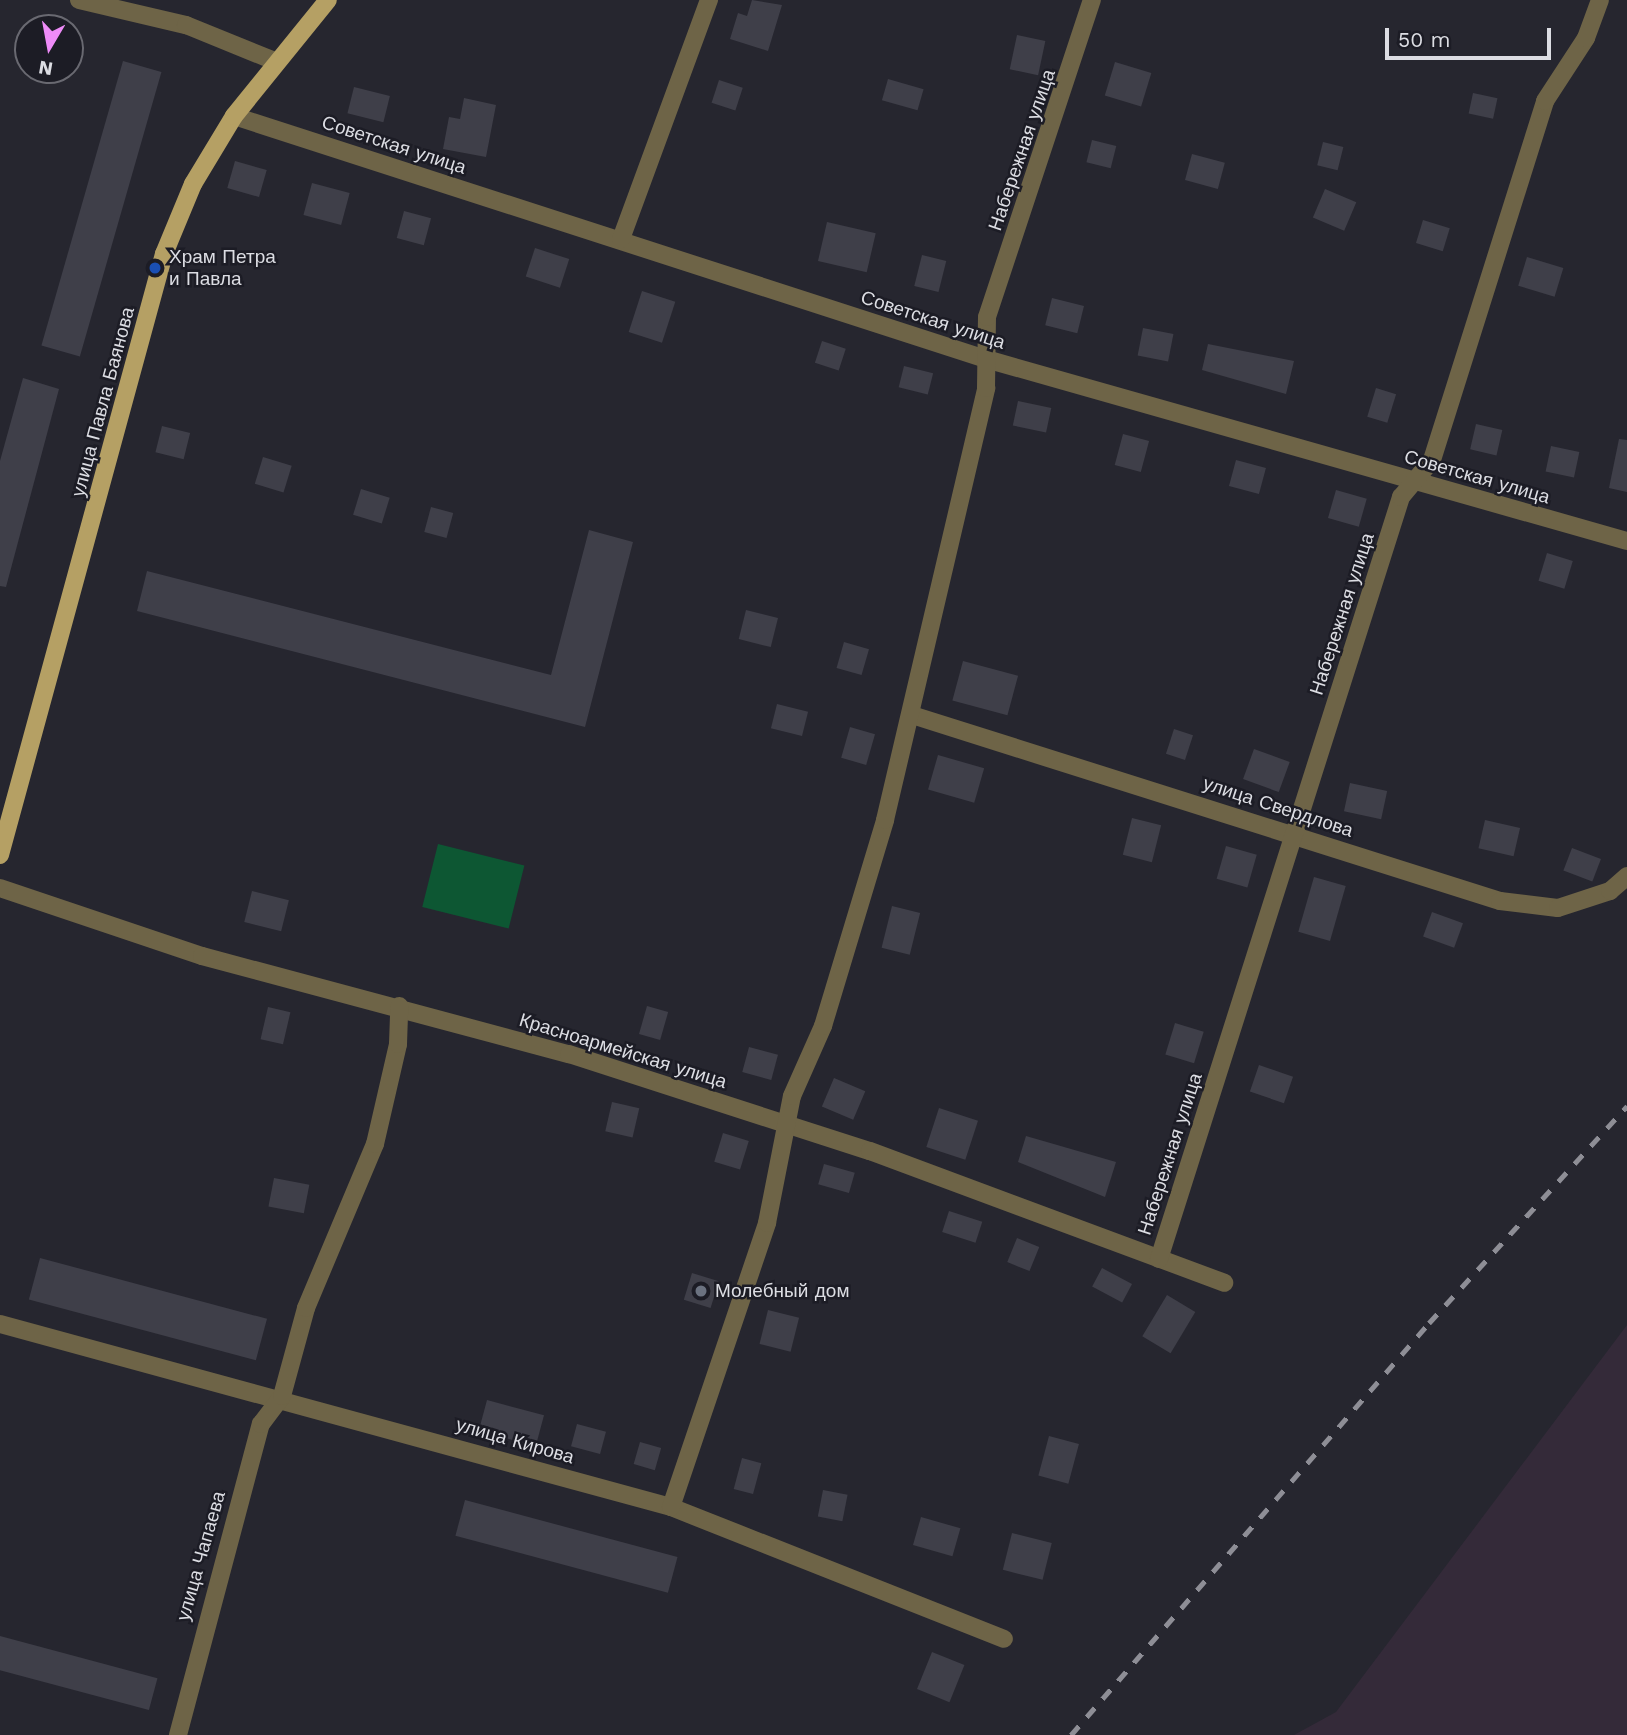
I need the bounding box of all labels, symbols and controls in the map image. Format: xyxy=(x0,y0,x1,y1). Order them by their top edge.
north arrow xyxy=(14,14,84,84)
scale bar xyxy=(1389,14,1555,58)
text: 50 m xyxy=(1398,27,1450,52)
text: N xyxy=(37,56,55,81)
street label: Набережная улица xyxy=(984,66,1060,234)
street label: Советская улица xyxy=(319,111,469,179)
place label: Храм Петра и Павла xyxy=(169,246,276,290)
marker: Храм Петра и Павла xyxy=(147,260,163,276)
street label: Советская улица xyxy=(858,286,1008,354)
street label: улица Павла Баянова xyxy=(67,305,139,499)
street label: Советская улица xyxy=(1402,445,1552,509)
street label: Набережная улица xyxy=(1305,530,1379,698)
street label: улица Свердлова xyxy=(1200,772,1356,842)
street label: Красноармейская улица xyxy=(516,1009,730,1093)
street label: Набережная улица xyxy=(1133,1070,1207,1238)
place label: Молебный дом xyxy=(715,1280,849,1302)
marker: Молебный дом xyxy=(693,1283,709,1299)
street label: улица Кирова xyxy=(453,1413,577,1469)
street label: улица Чапаева xyxy=(172,1489,230,1623)

